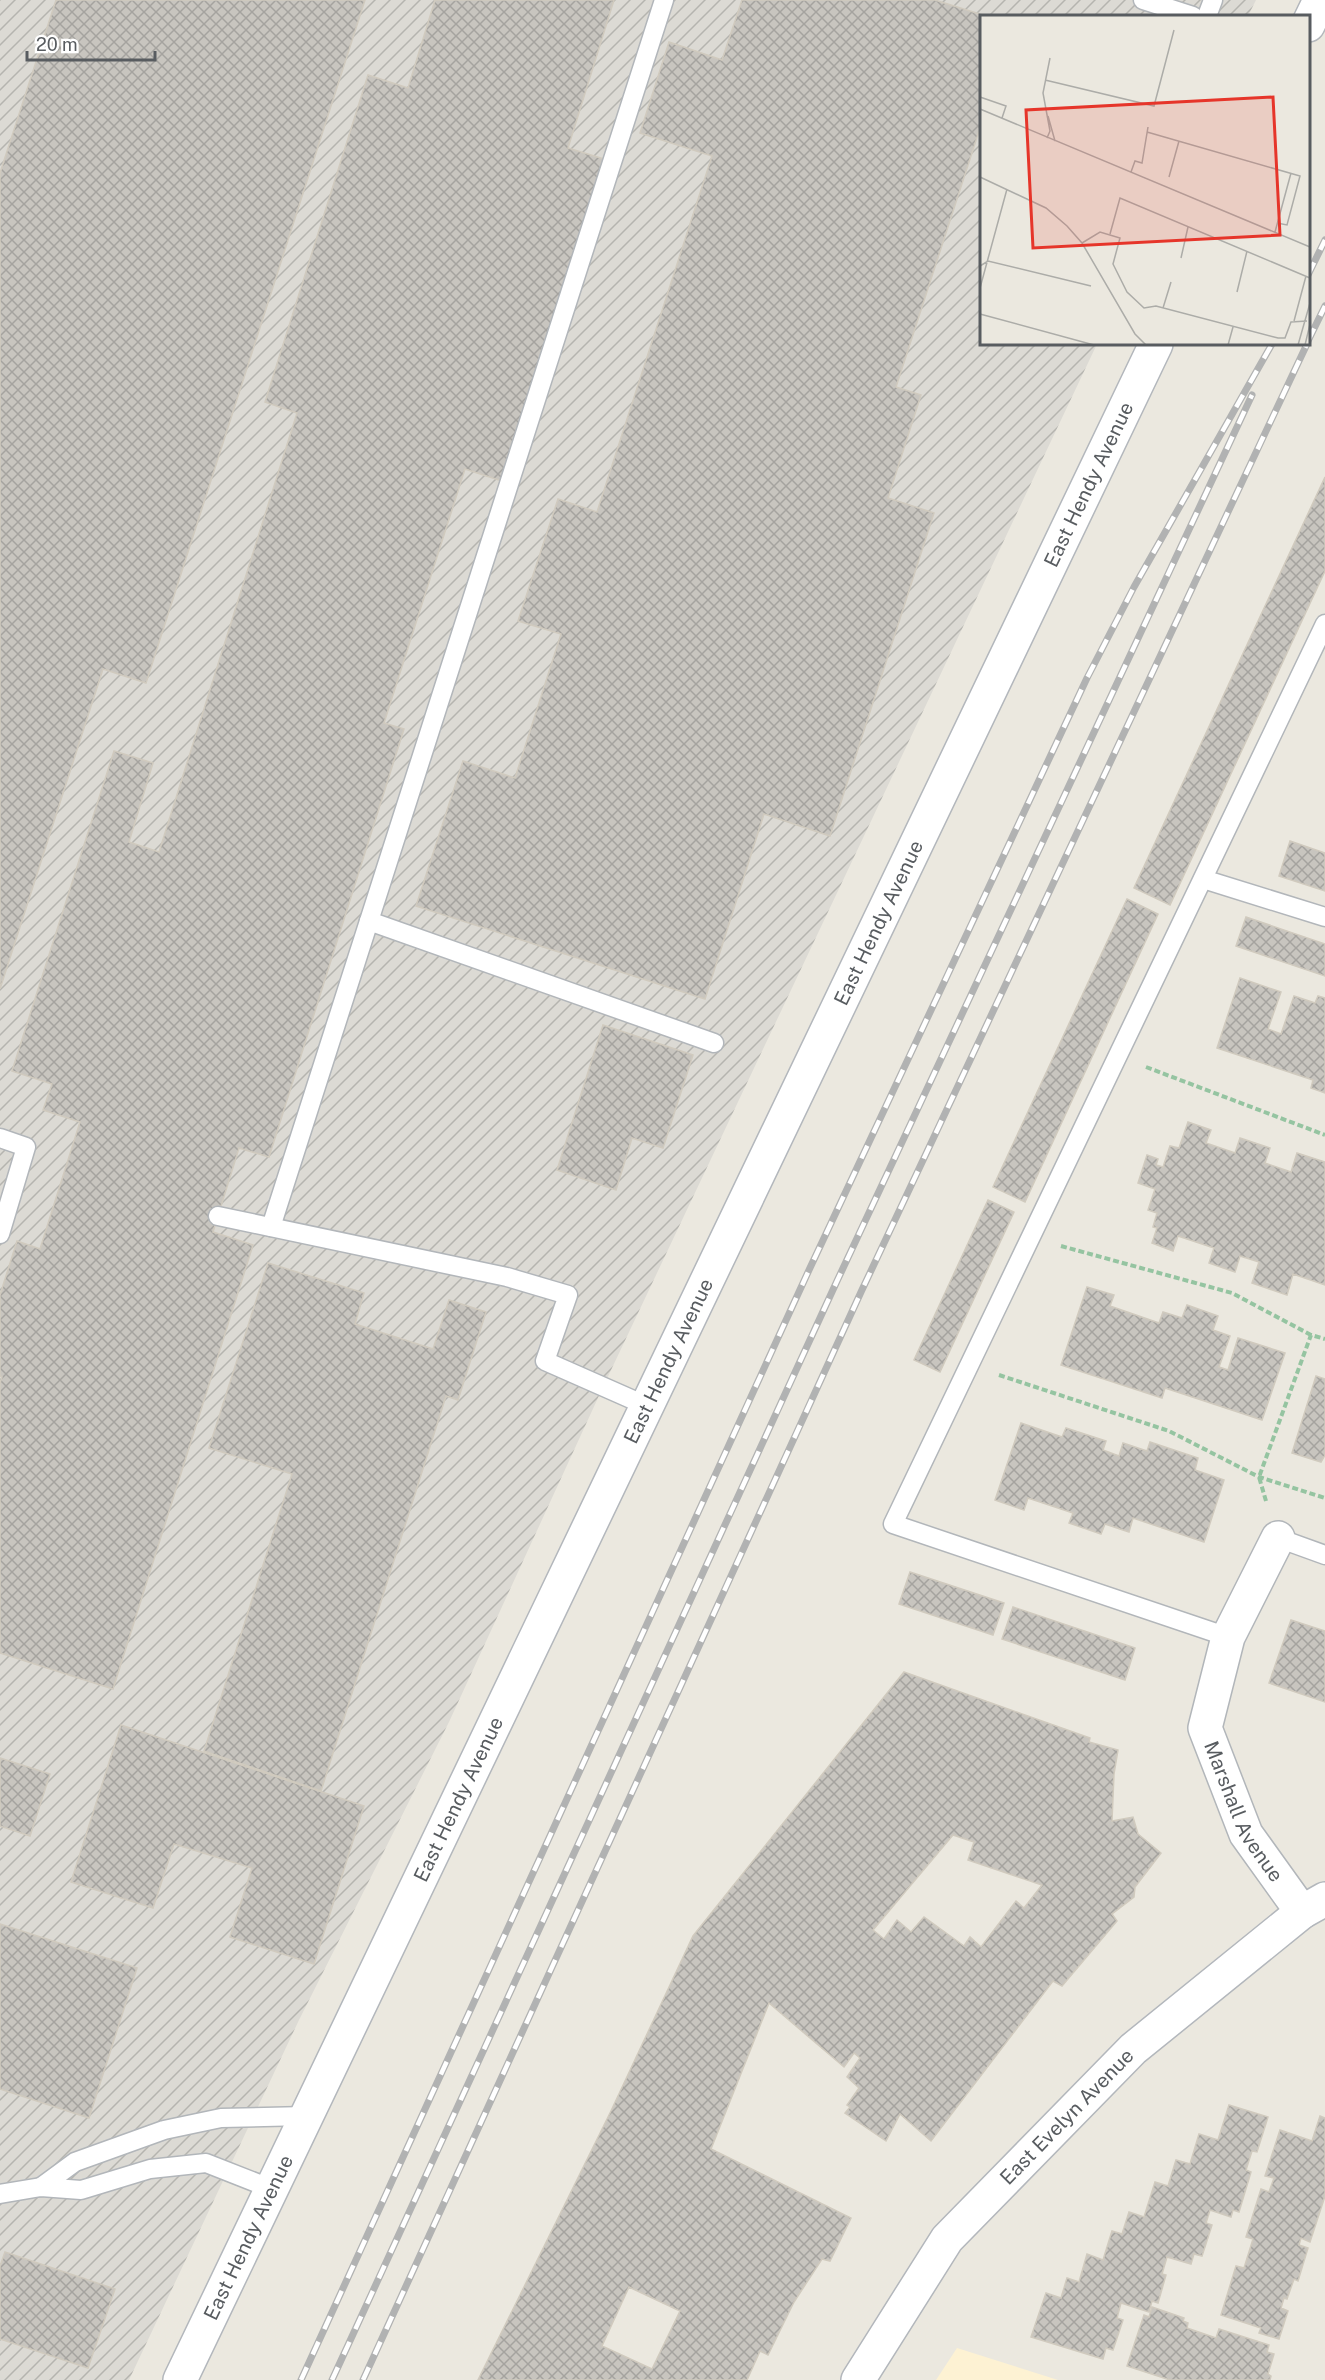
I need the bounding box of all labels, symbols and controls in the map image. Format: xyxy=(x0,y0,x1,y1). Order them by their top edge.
inset map xyxy=(980,15,1310,345)
scale bar xyxy=(27,24,154,62)
text: 20 m xyxy=(36,34,78,55)
street label: East Hendy Avenue xyxy=(1039,398,1138,571)
street label: East Hendy Avenue xyxy=(829,836,928,1009)
street label: East Hendy Avenue xyxy=(619,1275,718,1447)
street label: East Hendy Avenue xyxy=(409,1713,508,1886)
street label: Marshall Avenue xyxy=(1199,1738,1288,1886)
street label: East Evelyn Avenue xyxy=(995,2044,1139,2190)
street label: East Hendy Avenue xyxy=(199,2151,298,2324)

